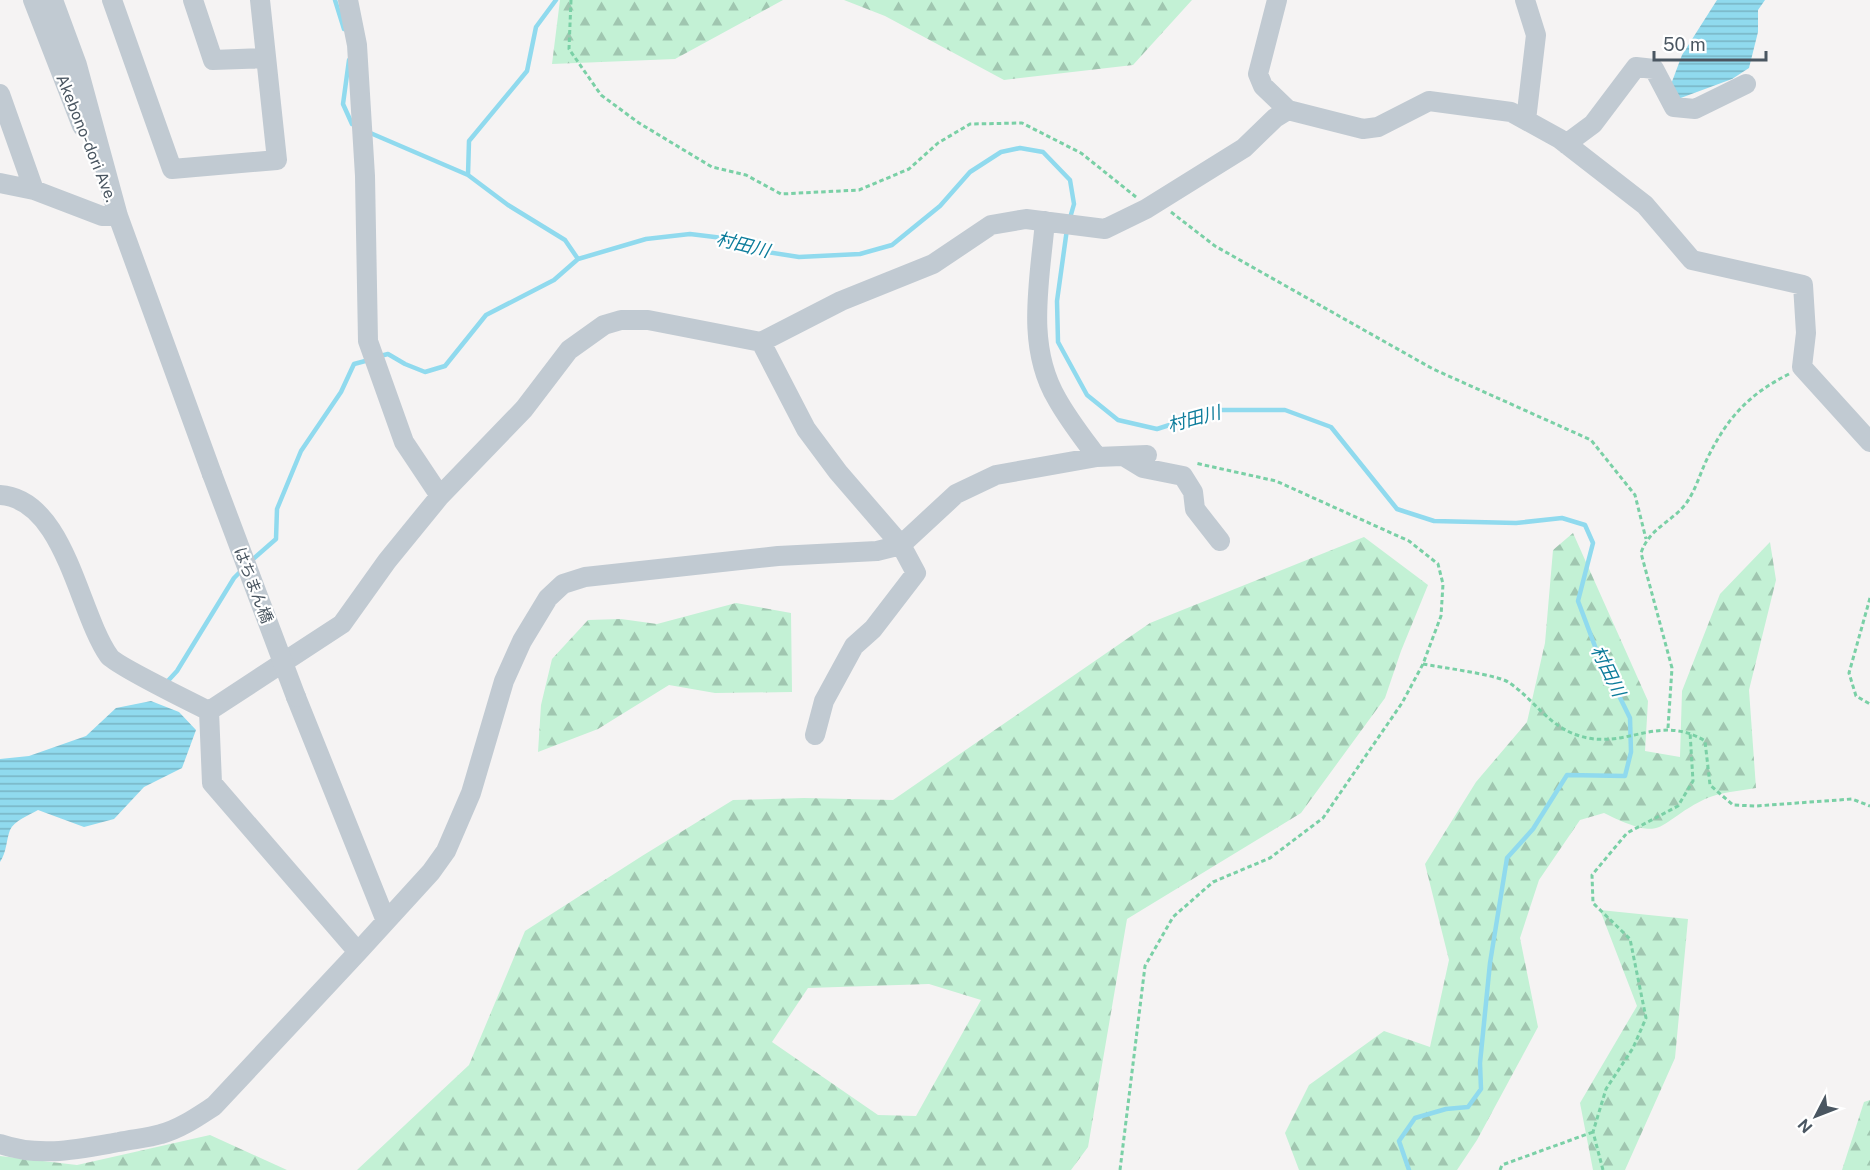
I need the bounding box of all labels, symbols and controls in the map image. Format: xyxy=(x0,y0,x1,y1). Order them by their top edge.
scale bar xyxy=(1654,24,1766,62)
text: 50 m xyxy=(1663,34,1706,55)
street label: Akebono-dori Ave. xyxy=(52,72,121,205)
water label: 村田川 xyxy=(714,228,774,262)
water label: 村田川 xyxy=(1165,401,1225,436)
street label: はちまん橋 xyxy=(230,544,277,626)
water label: 村田川 xyxy=(1587,642,1631,701)
north arrow xyxy=(1786,1086,1846,1146)
text: N xyxy=(1794,1115,1816,1137)

